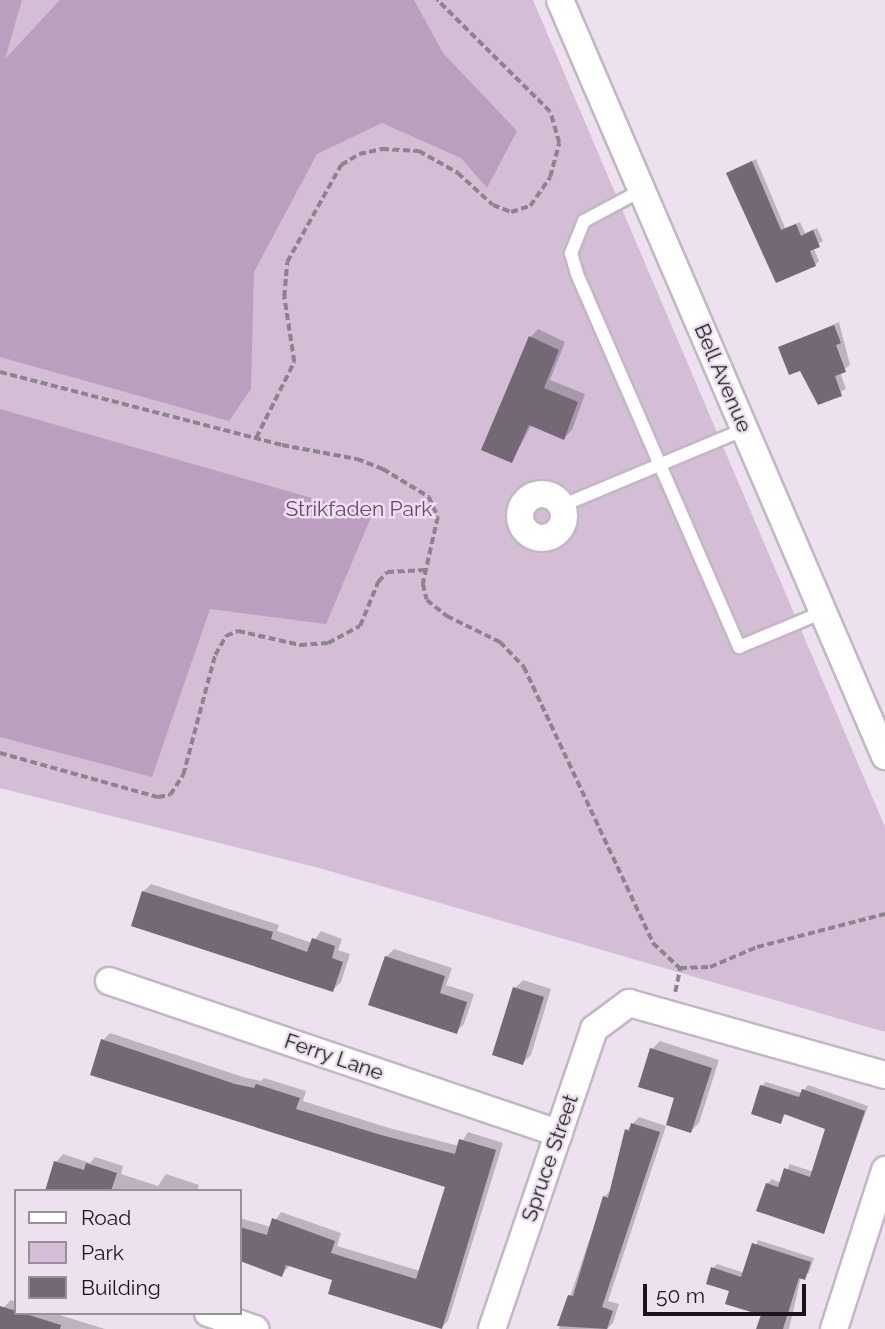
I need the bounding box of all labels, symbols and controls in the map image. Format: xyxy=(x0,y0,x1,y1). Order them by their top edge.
street label: Bell Avenue xyxy=(689,319,757,437)
park label: Strikfaden Park xyxy=(286,496,432,522)
street label: Ferry Lane xyxy=(281,1028,387,1086)
street label: Spruce Street xyxy=(516,1091,584,1225)
legend xyxy=(14,1189,242,1315)
text: Road xyxy=(81,1205,131,1230)
text: Park xyxy=(81,1240,124,1265)
scale bar xyxy=(647,1270,810,1314)
text: Building xyxy=(81,1275,161,1300)
text: 50 m xyxy=(656,1283,705,1308)

